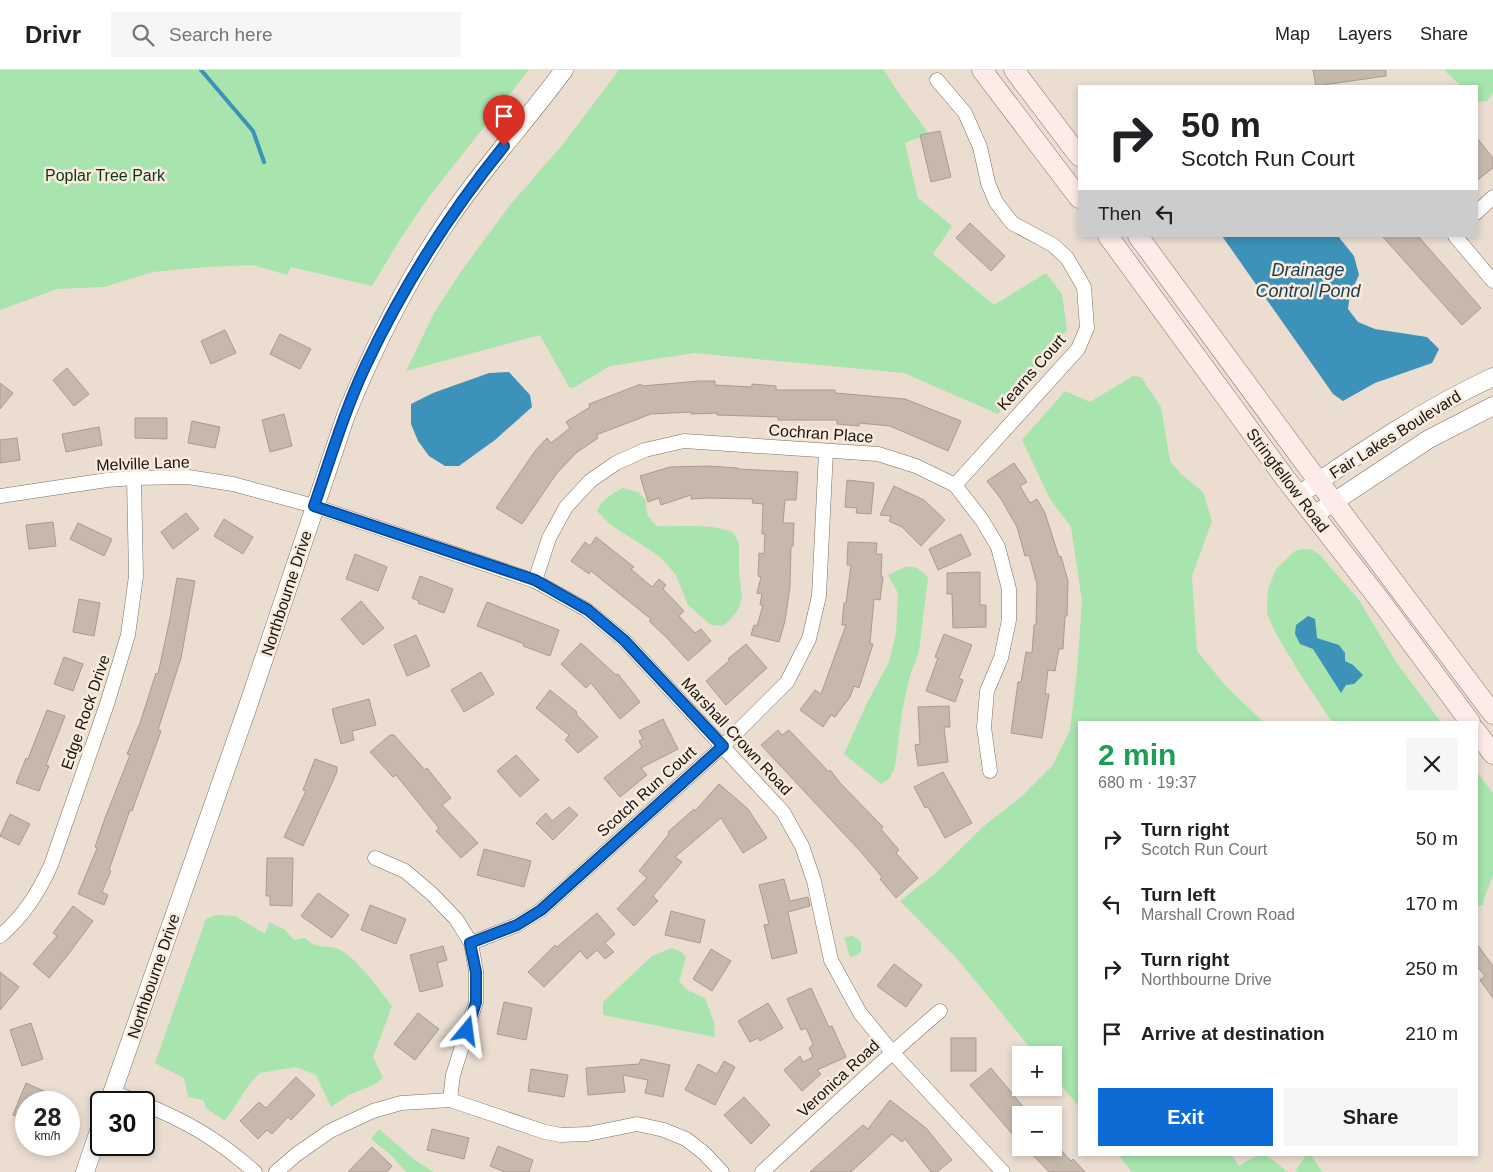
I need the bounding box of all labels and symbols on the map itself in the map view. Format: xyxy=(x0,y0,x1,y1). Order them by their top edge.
pin xyxy=(483,95,525,146)
park label: Poplar Tree Park xyxy=(45,167,166,184)
water label: Drainage Control Pond xyxy=(1255,260,1362,301)
street label: Kearns Court xyxy=(994,331,1069,413)
street label: Fair Lakes Boulevard xyxy=(1327,387,1464,482)
street label: Cochran Place xyxy=(768,421,874,446)
street label: Stringfellow Road xyxy=(1243,425,1332,535)
street label: Melville Lane xyxy=(96,453,190,474)
street label: Northbourne Drive xyxy=(258,528,315,658)
street label: Edge Rock Drive xyxy=(58,653,113,772)
street label: Marshall Crown Road xyxy=(678,674,795,798)
street label: Scotch Run Court xyxy=(594,742,699,840)
street label: Northbourne Drive xyxy=(124,912,183,1041)
position arrow xyxy=(440,1004,492,1056)
street label: Veronica Road xyxy=(794,1036,883,1120)
speed limit sign: 30 xyxy=(90,1091,155,1156)

